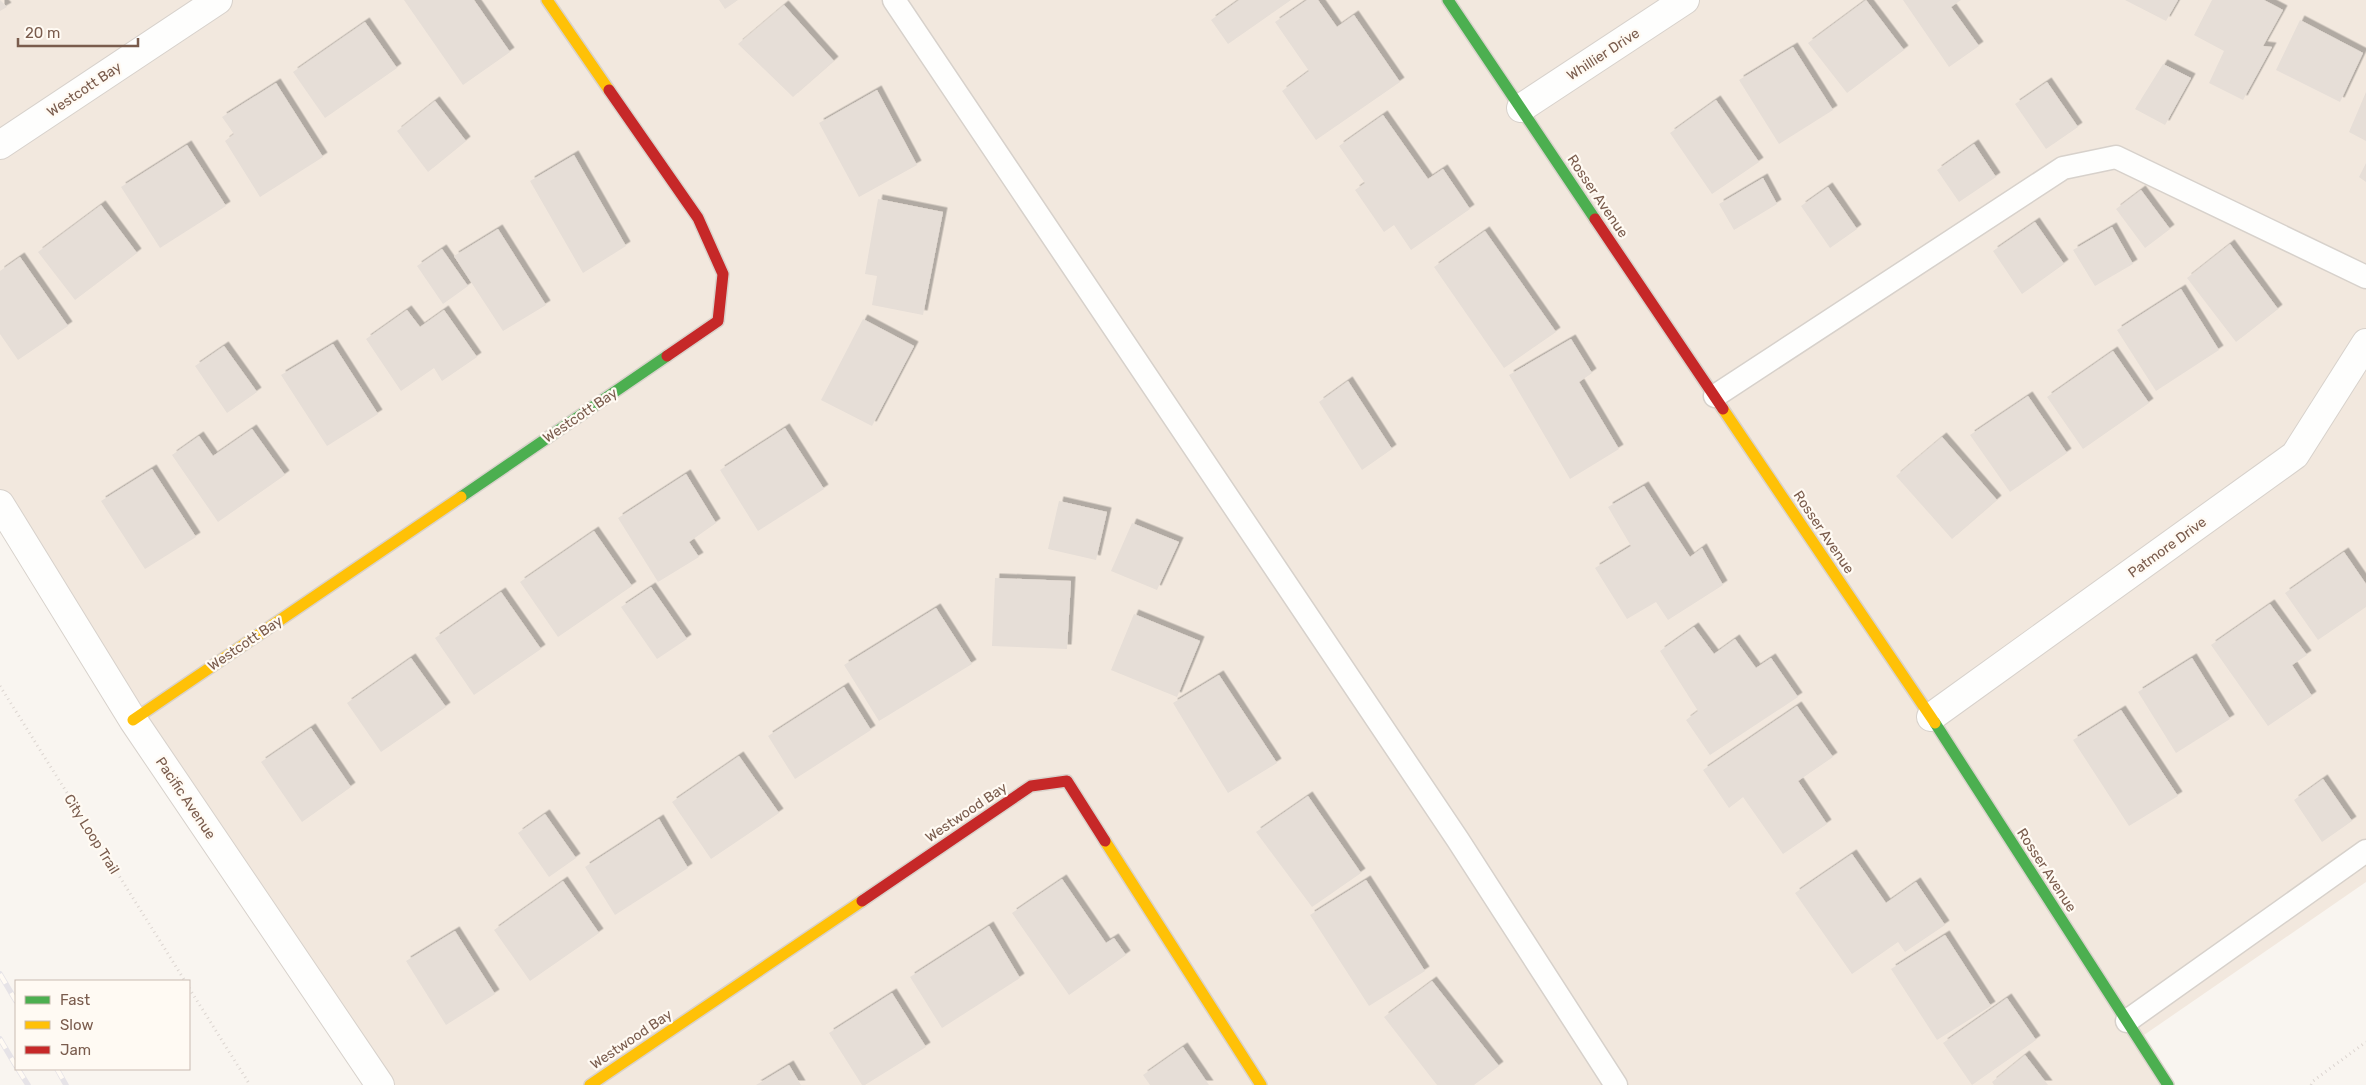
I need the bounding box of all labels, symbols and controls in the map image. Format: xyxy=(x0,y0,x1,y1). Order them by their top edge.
scale bar xyxy=(18,15,138,47)
text: 20 m xyxy=(25,24,60,42)
street label: Whillier Drive xyxy=(1564,25,1643,84)
street label: Westcott Bay xyxy=(44,58,125,121)
street label: Rosser Avenue xyxy=(1564,152,1632,241)
street label: Westcott Bay xyxy=(540,384,621,447)
street label: Rosser Avenue xyxy=(1790,488,1858,577)
street label: Patmore Drive xyxy=(2125,513,2210,582)
street label: Westcott Bay xyxy=(205,612,286,675)
street label: Pacific Avenue xyxy=(152,754,219,843)
street label: Westwood Bay xyxy=(922,779,1011,846)
street label: City Loop Trail xyxy=(60,791,123,877)
street label: Rosser Avenue xyxy=(2013,825,2080,915)
legend xyxy=(15,980,190,1070)
text: Fast xyxy=(60,991,90,1009)
street label: Westwood Bay xyxy=(587,1006,676,1073)
text: Slow xyxy=(60,1016,93,1034)
text: Jam xyxy=(60,1041,91,1059)

